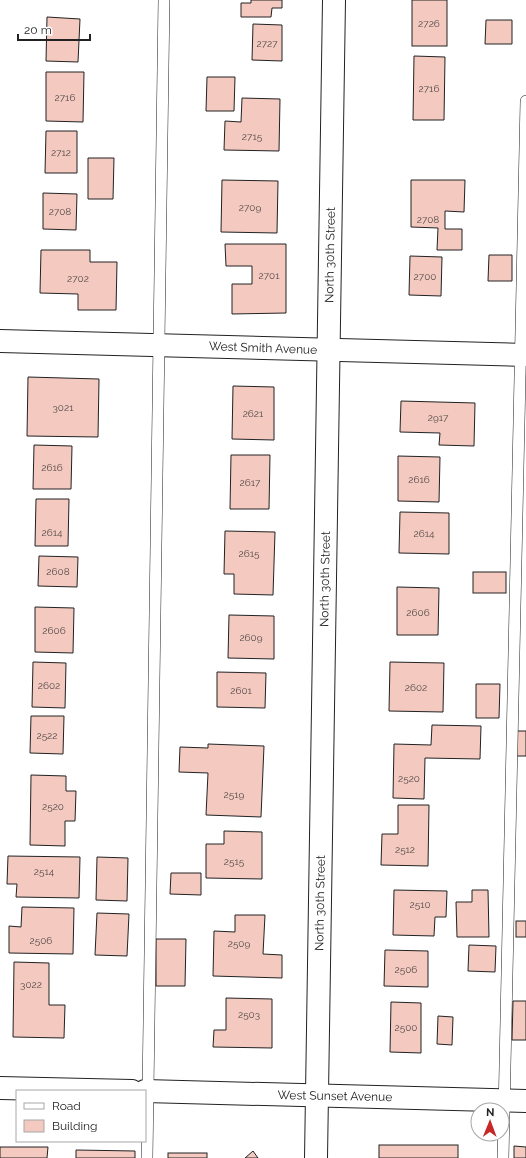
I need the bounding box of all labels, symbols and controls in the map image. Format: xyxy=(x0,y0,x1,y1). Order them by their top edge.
scale bar xyxy=(18,16,90,42)
house number: 2726 xyxy=(418,18,440,29)
text: 20 m xyxy=(24,23,52,37)
house number: 2727 xyxy=(256,38,278,49)
house number: 2716 xyxy=(419,83,439,94)
house number: 2716 xyxy=(55,92,75,103)
house number: 2715 xyxy=(242,131,263,142)
house number: 2712 xyxy=(51,147,71,158)
house number: 2709 xyxy=(239,202,261,213)
house number: 2708 xyxy=(49,206,71,217)
street label: North 30th Street xyxy=(322,207,338,303)
house number: 2708 xyxy=(417,214,439,225)
house number: 2701 xyxy=(259,270,280,281)
house number: 2700 xyxy=(414,271,436,282)
house number: 2702 xyxy=(67,273,89,284)
street label: West Smith Avenue xyxy=(209,339,317,357)
house number: 3021 xyxy=(53,402,74,413)
house number: 2621 xyxy=(243,408,264,419)
house number: 2917 xyxy=(428,412,449,423)
house number: 2616 xyxy=(41,462,63,473)
house number: 2616 xyxy=(408,474,430,485)
house number: 2617 xyxy=(240,477,261,488)
house number: 2614 xyxy=(42,527,63,538)
house number: 2614 xyxy=(414,528,435,539)
street label: North 30th Street xyxy=(317,531,333,627)
house number: 2615 xyxy=(239,548,260,559)
house number: 2608 xyxy=(46,566,70,577)
house number: 2606 xyxy=(406,607,430,618)
house number: 2606 xyxy=(42,625,66,636)
house number: 2609 xyxy=(239,632,263,643)
house number: 2602 xyxy=(38,680,60,691)
house number: 2602 xyxy=(405,682,427,693)
house number: 2601 xyxy=(230,685,253,696)
house number: 2522 xyxy=(36,730,58,741)
house number: 2520 xyxy=(398,773,420,784)
house number: 2519 xyxy=(224,789,245,800)
house number: 2520 xyxy=(42,801,64,812)
house number: 2512 xyxy=(395,844,415,855)
street label: North 30th Street xyxy=(312,855,328,951)
house number: 2515 xyxy=(224,856,245,867)
house number: 2514 xyxy=(34,866,55,877)
house number: 2510 xyxy=(409,899,431,910)
house number: 2506 xyxy=(30,935,52,946)
house number: 2509 xyxy=(228,938,250,949)
house number: 2506 xyxy=(395,964,417,975)
house number: 3022 xyxy=(20,979,42,990)
house number: 2503 xyxy=(238,1009,260,1020)
house number: 2500 xyxy=(395,1022,417,1033)
street label: West Sunset Avenue xyxy=(278,1088,392,1104)
legend xyxy=(16,1090,146,1142)
text: Road xyxy=(52,1099,81,1113)
north arrow xyxy=(470,1102,510,1142)
text: N xyxy=(486,1106,494,1119)
text: Building xyxy=(52,1119,98,1133)

